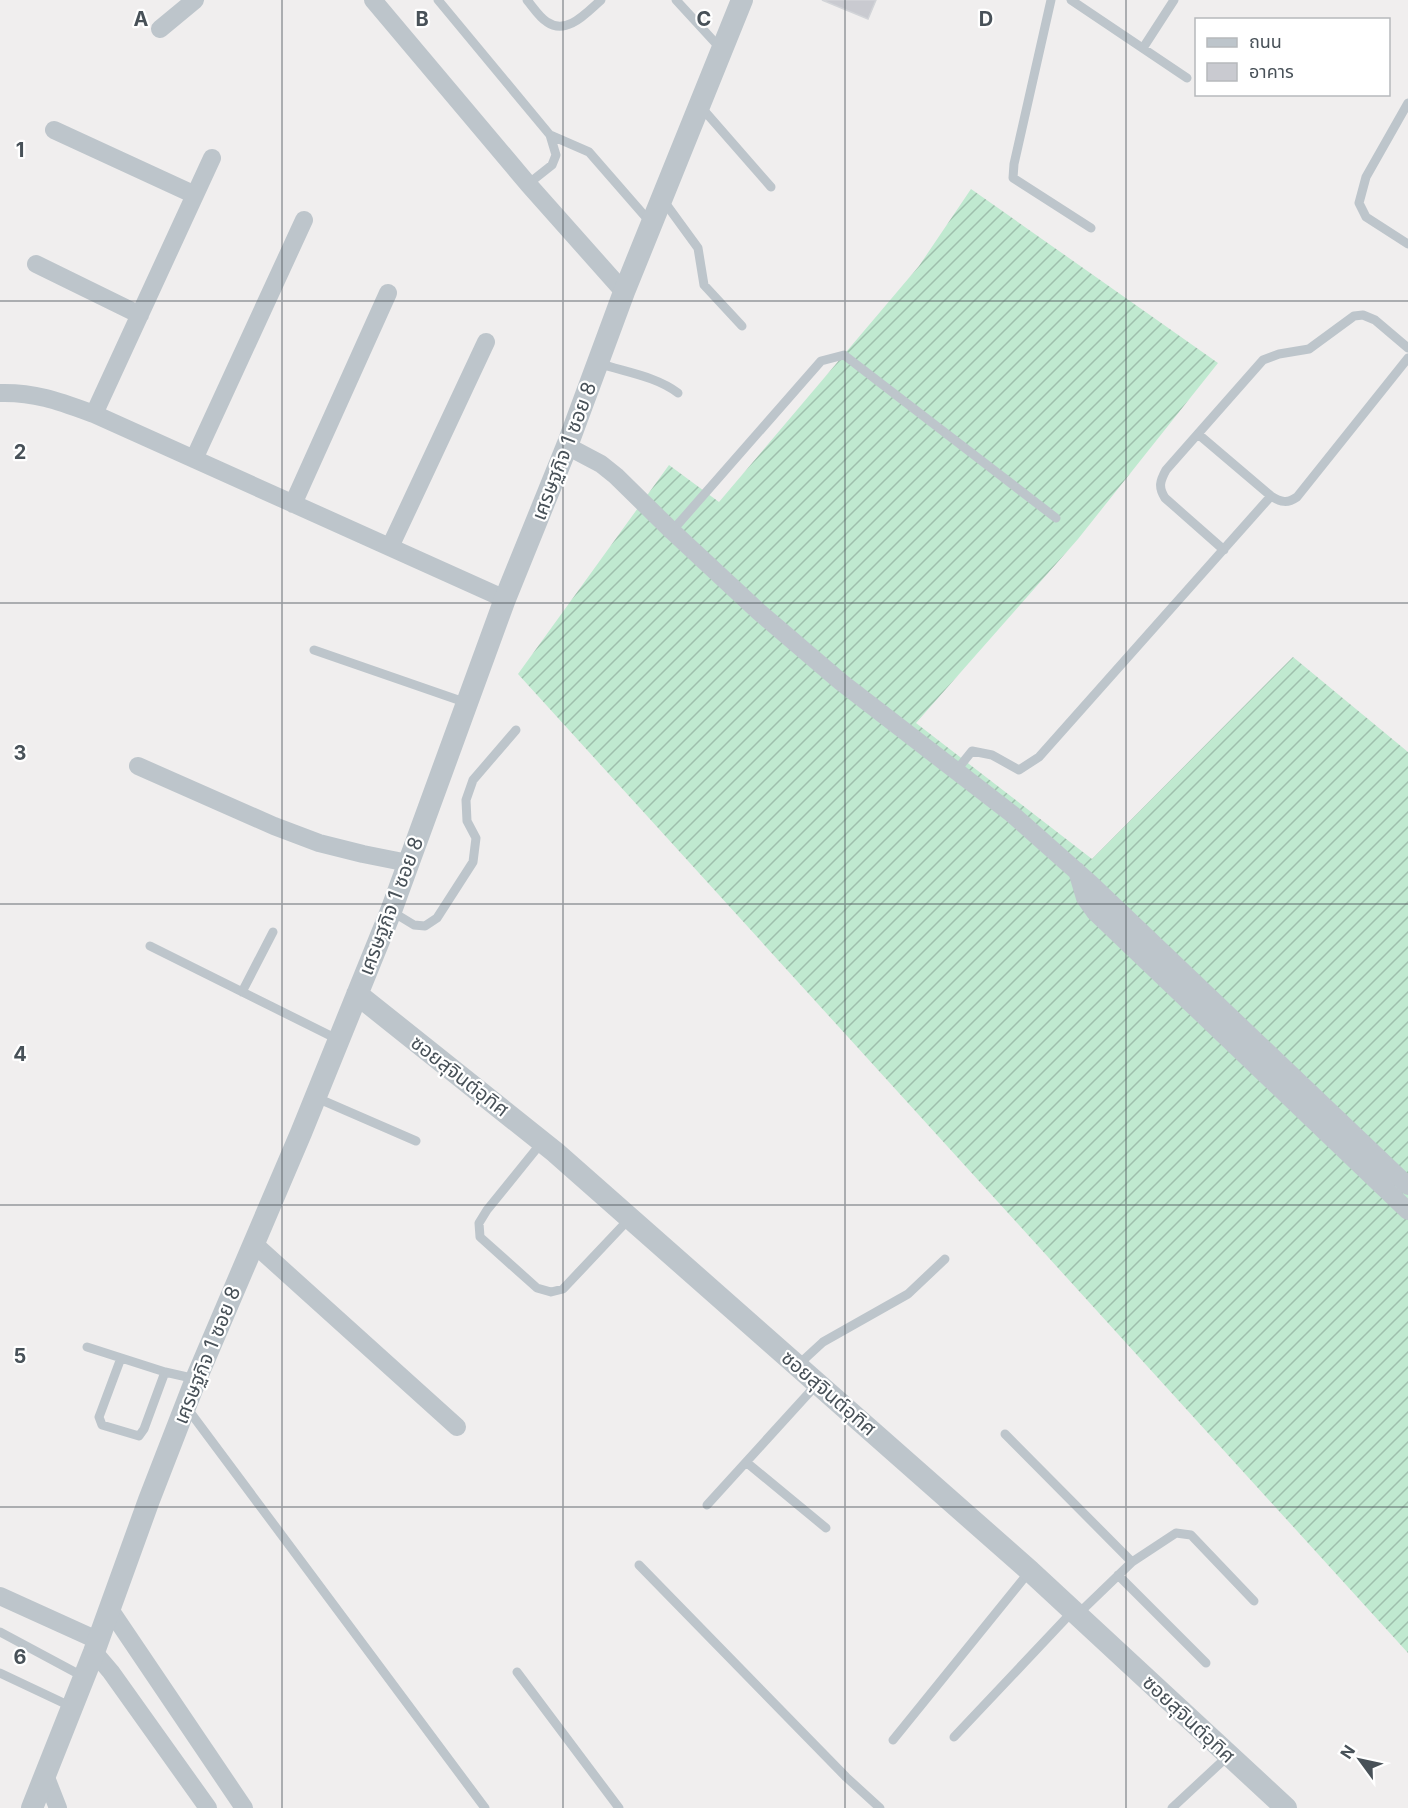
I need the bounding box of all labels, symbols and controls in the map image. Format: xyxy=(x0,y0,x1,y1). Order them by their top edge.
text: A xyxy=(134,7,149,31)
text: B xyxy=(415,7,429,31)
text: C xyxy=(697,7,711,31)
text: D xyxy=(979,7,993,31)
legend xyxy=(1195,18,1390,96)
text: ถนน xyxy=(1249,31,1282,52)
text: อาคาร xyxy=(1249,61,1294,82)
text: 1 xyxy=(16,138,24,162)
street label: เศรษฐกิจ 1 ซอย 8 xyxy=(527,378,601,524)
text: 2 xyxy=(14,440,26,464)
text: 3 xyxy=(14,741,26,765)
street label: เศรษฐกิจ 1 ซอย 8 xyxy=(354,833,428,979)
street label: ซอยสุจินต์อุทิศ xyxy=(406,1030,514,1122)
text: 4 xyxy=(13,1042,27,1066)
street label: เศรษฐกิจ 1 ซอย 8 xyxy=(168,1283,246,1427)
text: 5 xyxy=(14,1344,26,1368)
street label: ซอยสุจินต์อุทิศ xyxy=(777,1345,881,1441)
text: 6 xyxy=(14,1645,27,1669)
street label: ซอยสุจินต์อุทิศ xyxy=(1138,1670,1240,1768)
north arrow xyxy=(1330,1730,1390,1790)
text: N xyxy=(1336,1741,1359,1762)

